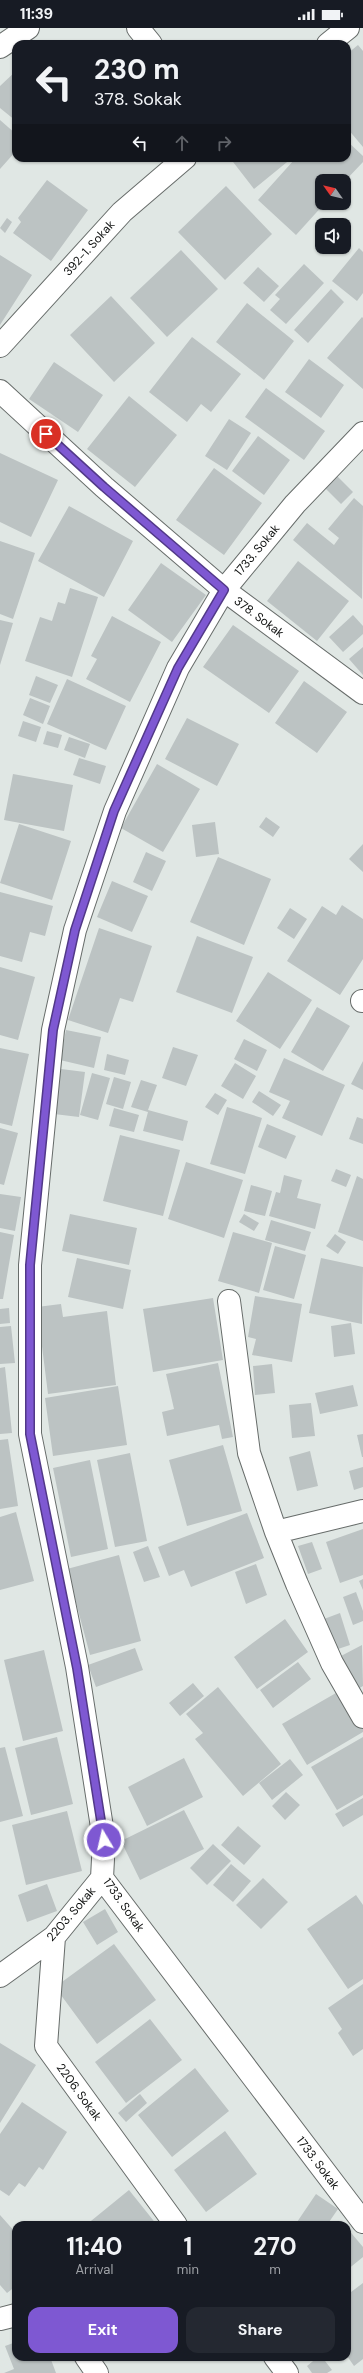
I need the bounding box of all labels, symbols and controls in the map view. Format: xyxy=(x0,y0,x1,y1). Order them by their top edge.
text: 11:39 xyxy=(20,4,53,24)
text: 230 m xyxy=(94,51,180,88)
icon: left xyxy=(28,56,80,108)
text: 378. Sokak xyxy=(94,87,182,111)
icon: left xyxy=(129,132,151,154)
icon: ahead xyxy=(171,132,193,154)
icon: right xyxy=(213,132,235,154)
north arrow xyxy=(315,174,351,210)
map controls xyxy=(315,174,351,254)
street label: 392-1. Sokak xyxy=(60,217,118,279)
button: sound xyxy=(315,218,351,254)
pin xyxy=(29,417,63,451)
icon: arrive xyxy=(35,423,57,445)
street label: 1733. Sokak xyxy=(231,521,283,579)
street label: 378. Sokak xyxy=(231,593,287,641)
position arrow xyxy=(83,1819,125,1861)
street label: 1733. Sokak xyxy=(100,1875,148,1935)
street label: 2203. Sokak xyxy=(43,1883,99,1945)
street label: 2206. Sokak xyxy=(53,2060,105,2124)
street label: 1733. Sokak xyxy=(293,2133,343,2193)
text: 11:40 xyxy=(66,2231,122,2262)
text: 1 xyxy=(183,2231,192,2262)
text: 270 xyxy=(253,2231,297,2262)
text: Arrival xyxy=(75,2261,113,2278)
text: min xyxy=(177,2261,199,2278)
text: m xyxy=(269,2261,281,2278)
button: Exit xyxy=(28,2307,178,2353)
button: Share xyxy=(186,2307,335,2353)

